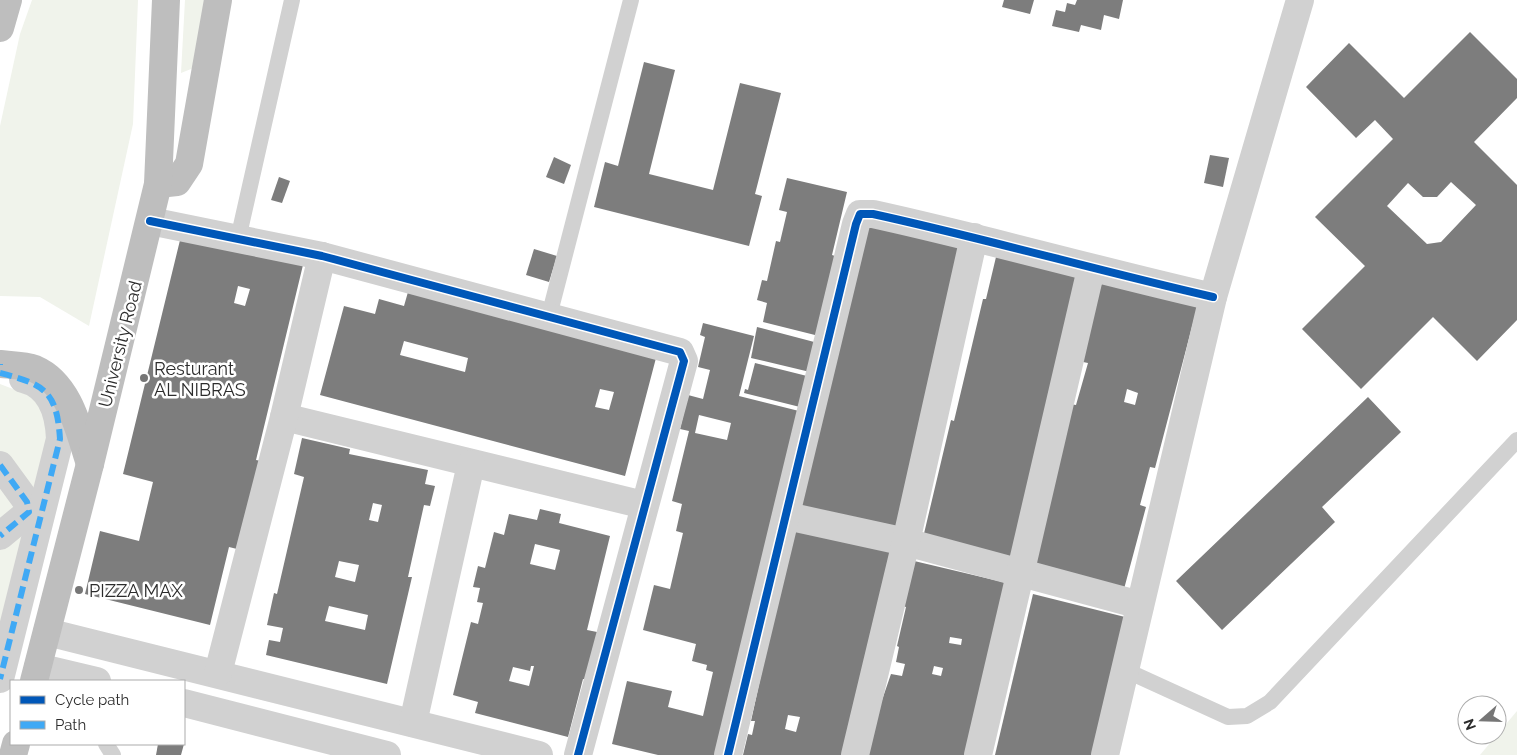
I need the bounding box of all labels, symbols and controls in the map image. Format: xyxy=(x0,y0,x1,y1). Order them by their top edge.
street label: University Road xyxy=(94,279,146,409)
place label: Resturant AL NIBRAS xyxy=(154,358,246,400)
marker: Resturant AL NIBRAS xyxy=(138,372,150,384)
place label: PIZZA MAX xyxy=(89,580,183,601)
marker: PIZZA MAX xyxy=(73,584,85,596)
legend xyxy=(10,680,185,745)
text: Cycle path xyxy=(55,691,129,709)
north arrow xyxy=(1457,695,1507,745)
text: Path xyxy=(55,716,86,734)
text: N xyxy=(1460,717,1479,732)

